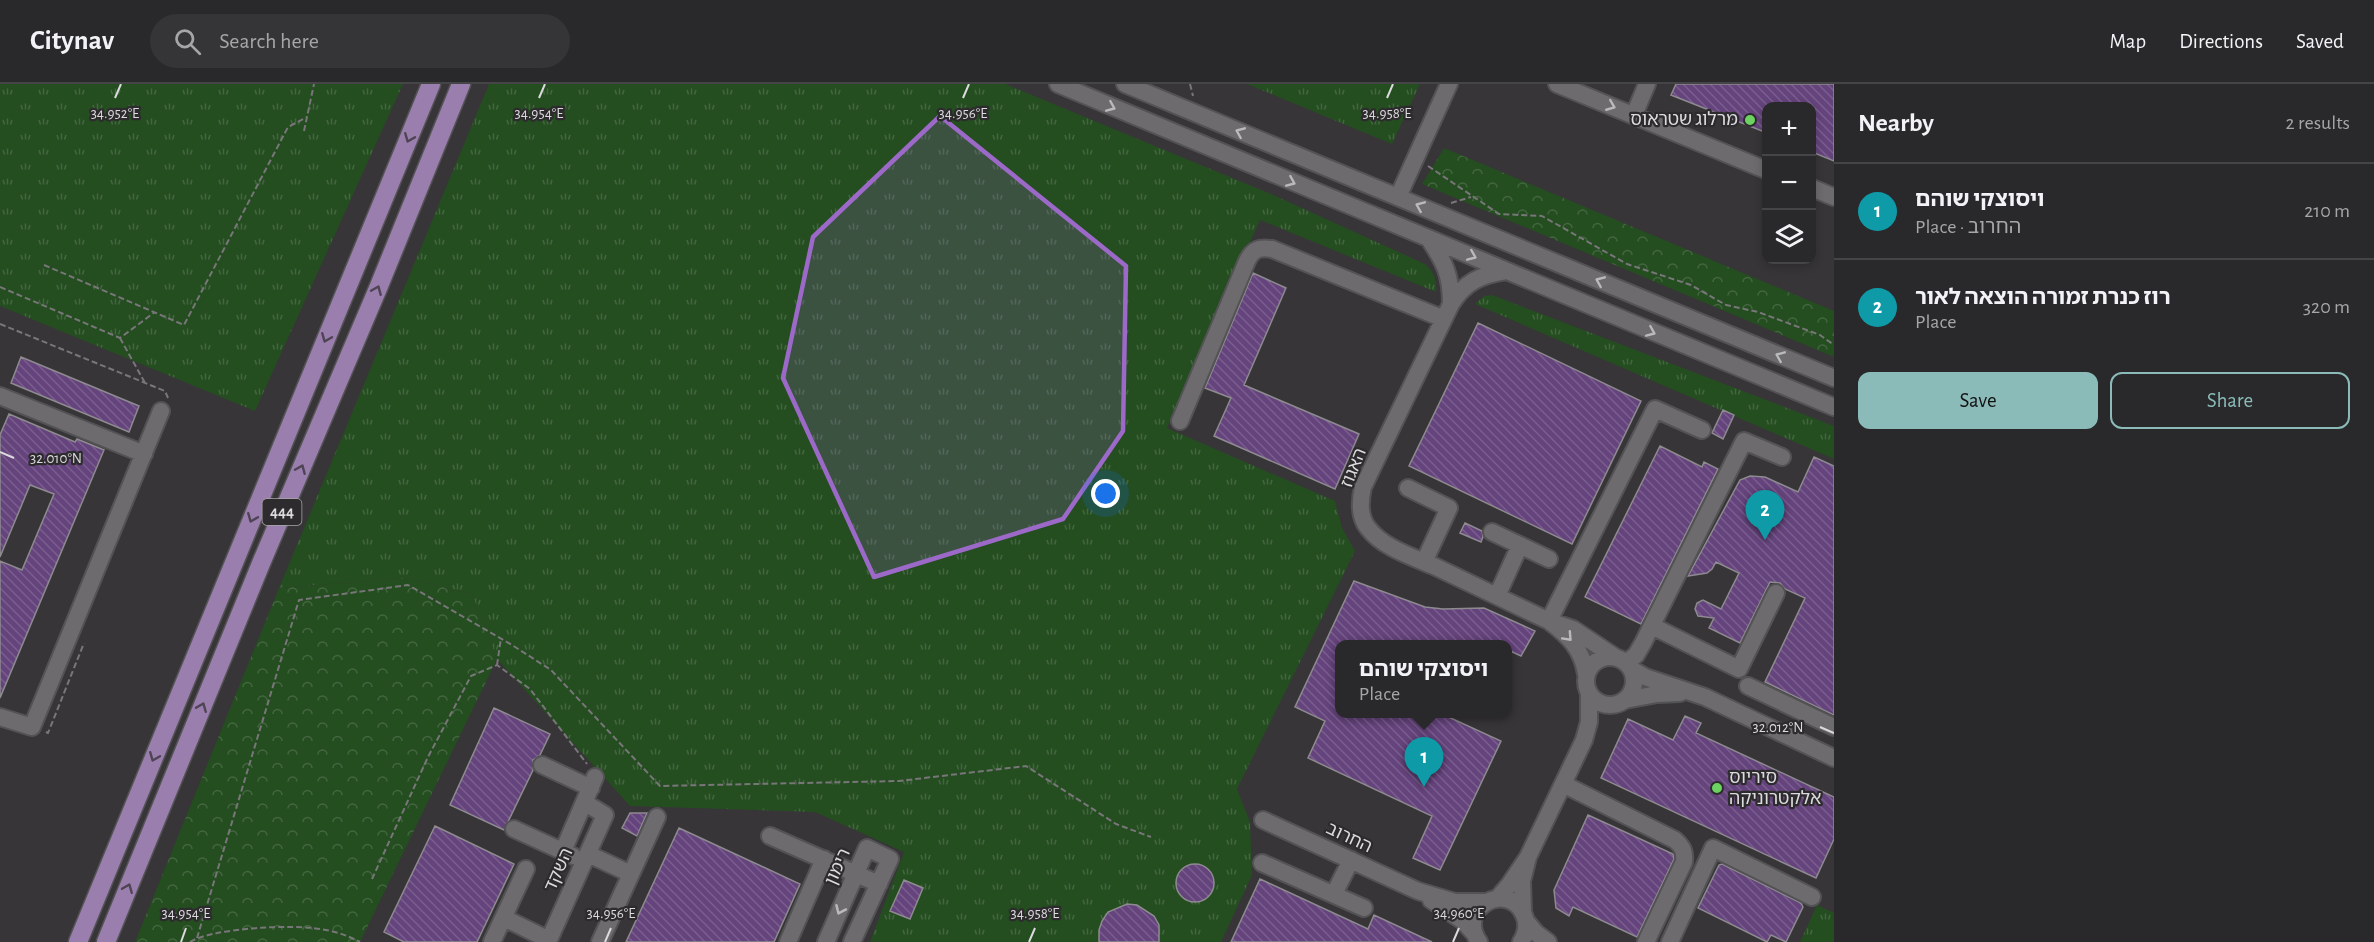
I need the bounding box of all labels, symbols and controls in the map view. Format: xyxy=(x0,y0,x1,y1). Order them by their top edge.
search box xyxy=(150,14,570,68)
icon: search xyxy=(171,25,204,58)
text: Citynav xyxy=(30,27,114,55)
text: Search here xyxy=(219,30,319,52)
text: Map xyxy=(2110,31,2146,52)
text: Directions xyxy=(2179,31,2263,52)
text: Saved xyxy=(2296,31,2344,52)
one-way arrow xyxy=(1605,99,1616,111)
one-way arrow xyxy=(1105,100,1116,112)
map controls xyxy=(1762,102,1816,264)
button: + xyxy=(1762,102,1816,156)
text: 34.952°E xyxy=(91,106,139,121)
text: 34.954°E xyxy=(515,106,564,121)
text: 34.956°E xyxy=(939,106,987,121)
text: 34.958°E xyxy=(1363,106,1411,121)
place label: מרלוג שטראוס xyxy=(1630,110,1738,129)
text: Nearby xyxy=(1858,110,1934,136)
marker: מרלוג שטראוס xyxy=(1743,113,1757,127)
text: 2 results xyxy=(2286,113,2350,133)
one-way arrow xyxy=(1235,127,1246,139)
one-way arrow xyxy=(404,132,416,143)
button: − xyxy=(1762,156,1816,210)
one-way arrow xyxy=(1285,175,1296,187)
text: ויסוצקי שוהם xyxy=(1915,188,2045,210)
one-way arrow xyxy=(1415,201,1426,213)
text: 1 xyxy=(1874,201,1881,221)
text: 210 m xyxy=(2304,201,2350,221)
button: layers xyxy=(1762,210,1816,264)
text: Place · החרוב xyxy=(1915,217,2021,237)
one-way arrow xyxy=(1465,249,1476,261)
one-way arrow xyxy=(1595,276,1606,288)
one-way arrow xyxy=(370,285,382,296)
text: רוז כנרת זמורה הוצאה לאור xyxy=(1915,286,2171,308)
text: 2 xyxy=(1873,297,1882,317)
text: 320 m xyxy=(2303,297,2350,317)
text: Place xyxy=(1915,312,1956,332)
one-way arrow xyxy=(1645,325,1656,337)
one-way arrow xyxy=(321,331,333,342)
one-way arrow xyxy=(1775,351,1786,363)
button: Save xyxy=(1858,372,2098,429)
button: Share xyxy=(2110,372,2350,429)
street label: האגוז xyxy=(1338,446,1370,490)
text: 32.010°N xyxy=(30,451,82,466)
one-way arrow xyxy=(294,464,306,475)
your location xyxy=(1091,479,1120,508)
pin: 2 xyxy=(1746,490,1784,540)
road number: 444 xyxy=(262,499,302,525)
one-way arrow xyxy=(247,512,259,523)
one-way arrow xyxy=(1561,630,1572,641)
popup xyxy=(1335,640,1512,718)
text: ויסוצקי שוהם xyxy=(1359,658,1488,680)
text: Place xyxy=(1359,684,1400,704)
one-way arrow xyxy=(195,703,207,714)
text: 32.012°N xyxy=(1753,720,1804,735)
pin: 1 xyxy=(1404,738,1444,787)
one-way arrow xyxy=(149,750,161,761)
place label: סיריוס אלקטרוניקה xyxy=(1729,769,1821,808)
marker: סיריוס אלקטרוניקה xyxy=(1710,781,1724,795)
street label: החרוב xyxy=(1323,820,1375,856)
street label: השקד xyxy=(542,846,576,894)
street label: רימון xyxy=(822,846,854,888)
one-way arrow xyxy=(121,883,133,894)
one-way arrow xyxy=(835,904,847,915)
text: 34.954°E xyxy=(162,906,211,921)
text: 34.956°E xyxy=(587,906,635,921)
text: 34.958°E xyxy=(1011,906,1059,921)
text: 34.960°E xyxy=(1434,906,1484,921)

